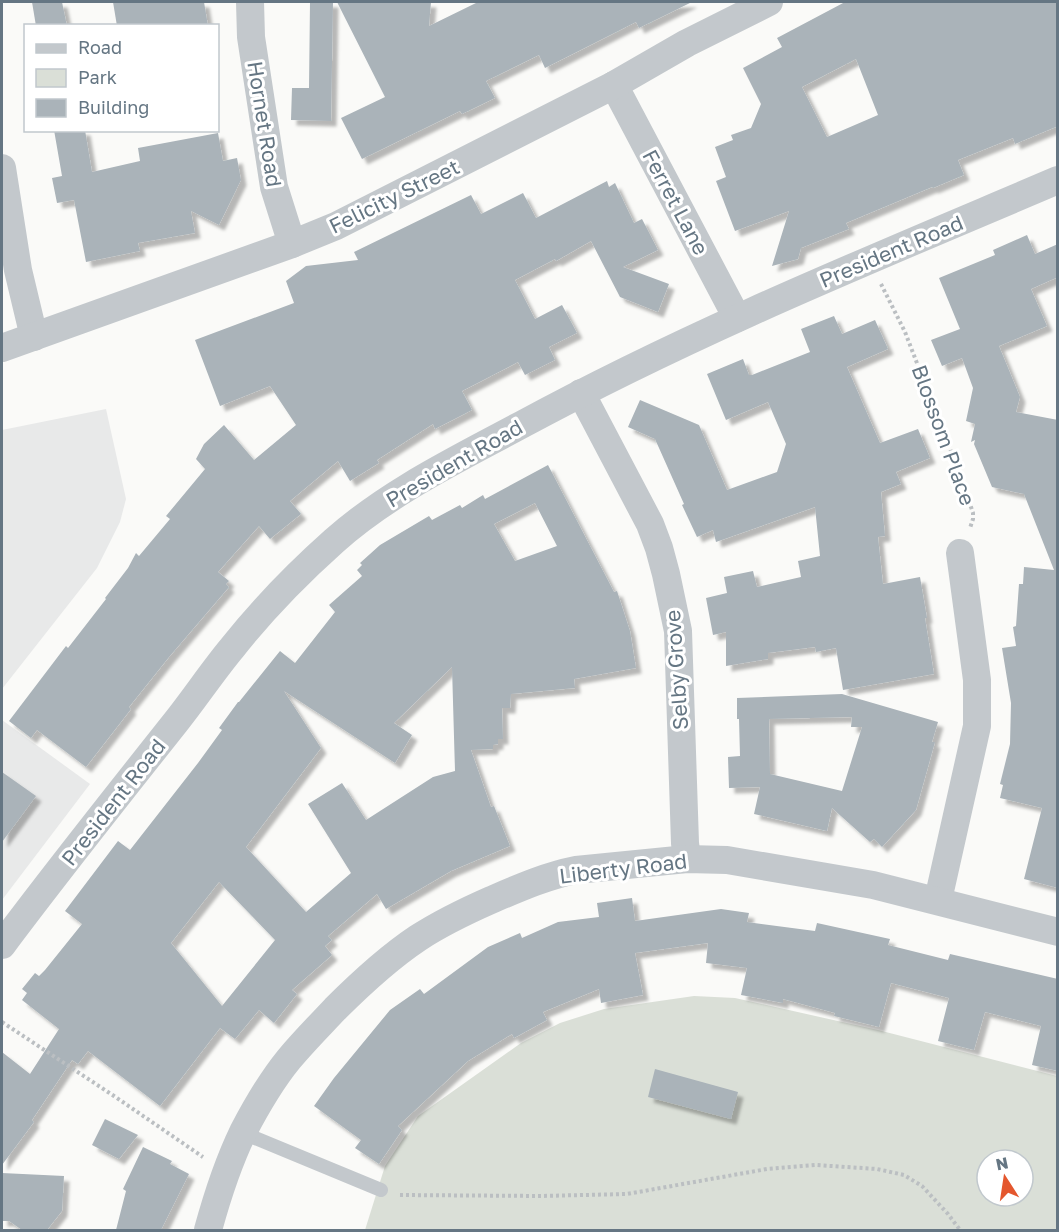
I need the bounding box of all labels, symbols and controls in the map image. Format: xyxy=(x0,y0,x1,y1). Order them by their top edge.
legend xyxy=(24,24,219,132)
text: Road xyxy=(78,36,122,58)
street label: Hornet Road xyxy=(242,59,288,189)
text: Park xyxy=(78,66,117,88)
text: Building xyxy=(78,96,149,118)
street label: Ferret Lane xyxy=(637,145,715,259)
street label: Felicity Street xyxy=(325,153,463,239)
street label: President Road xyxy=(815,209,967,293)
street label: Blossom Place xyxy=(907,361,981,509)
street label: President Road xyxy=(381,413,527,513)
street label: Selby Grove xyxy=(659,609,693,731)
street label: President Road xyxy=(55,733,171,871)
street label: Liberty Road xyxy=(558,847,688,889)
north arrow xyxy=(975,1148,1035,1208)
text: N xyxy=(994,1152,1010,1174)

